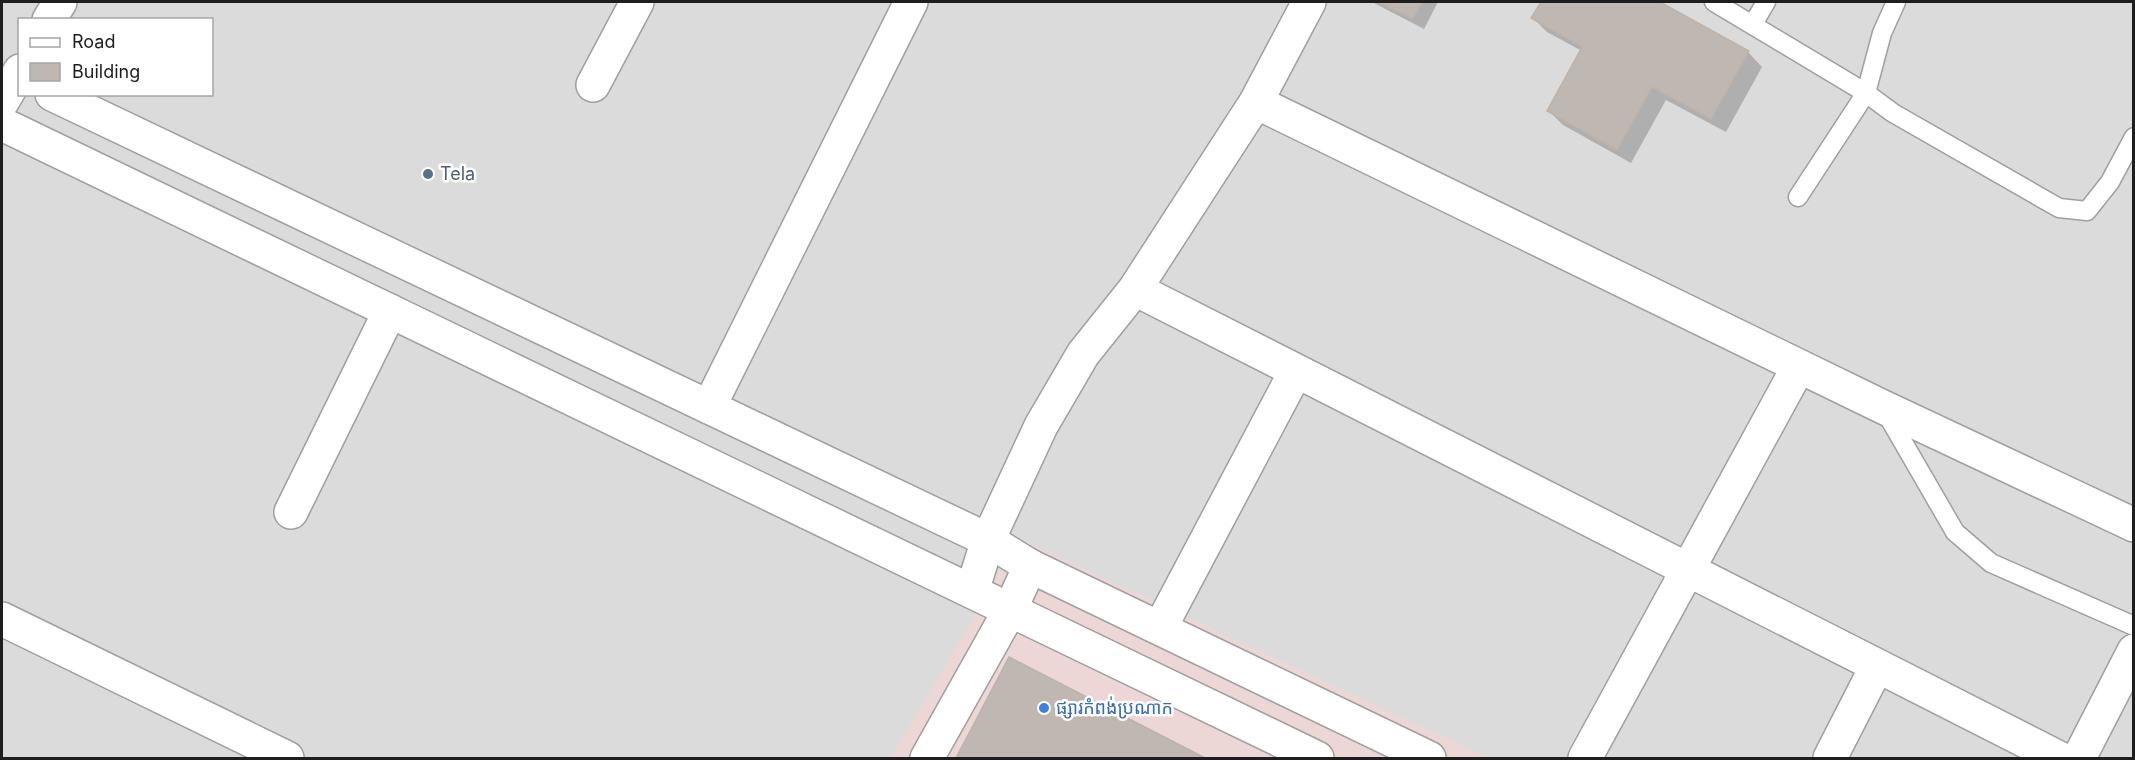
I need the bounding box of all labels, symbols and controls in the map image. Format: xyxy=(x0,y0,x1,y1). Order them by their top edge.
legend xyxy=(18,18,213,96)
text: Road xyxy=(72,31,115,52)
text: Building xyxy=(72,61,140,82)
place label: Tela xyxy=(440,163,475,184)
marker: Tela xyxy=(421,167,435,181)
place label: ផ្សារកំពង់ប្រណាក xyxy=(1056,696,1173,719)
marker: ផ្សារកំពង់ប្រណាក xyxy=(1037,701,1051,715)

